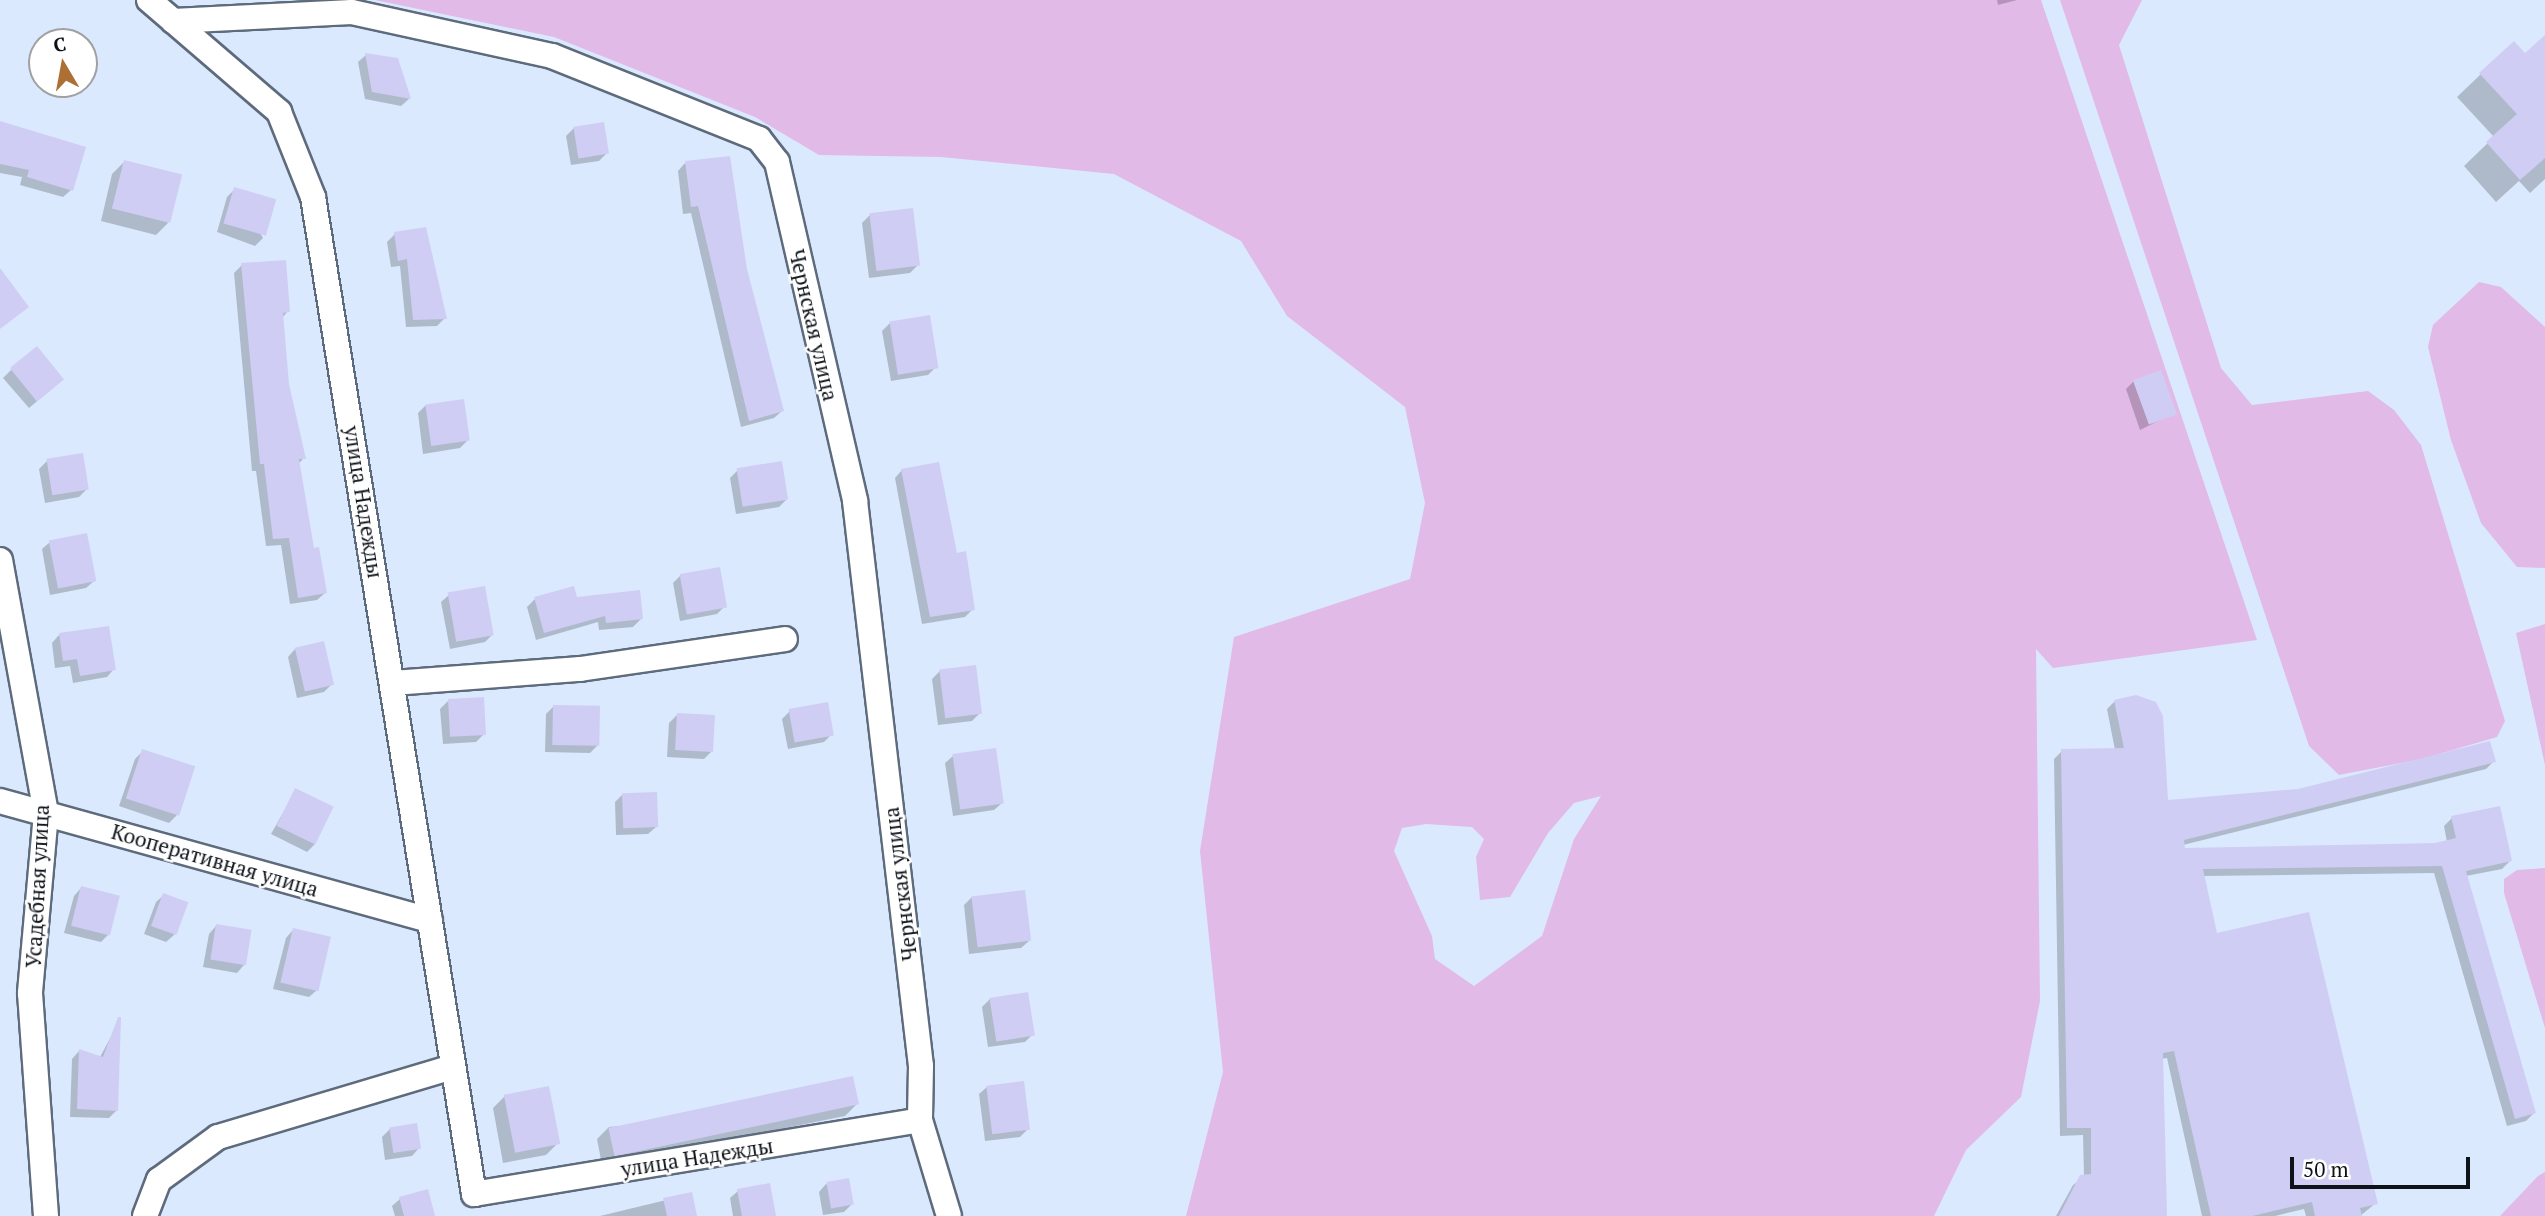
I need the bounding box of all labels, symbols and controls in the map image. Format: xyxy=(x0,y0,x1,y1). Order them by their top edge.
north arrow xyxy=(28,28,98,98)
text: С xyxy=(51,30,68,57)
street label: Чернская улица xyxy=(784,247,844,403)
street label: улица Надежды xyxy=(340,424,388,580)
street label: Усадебная улица xyxy=(20,804,54,968)
street label: Чернская улица xyxy=(878,806,922,962)
street label: Кооперативная улица xyxy=(109,818,321,902)
street label: улица Надежды xyxy=(619,1133,775,1181)
scale bar xyxy=(2293,1142,2473,1186)
text: 50 m xyxy=(2303,1155,2349,1183)

